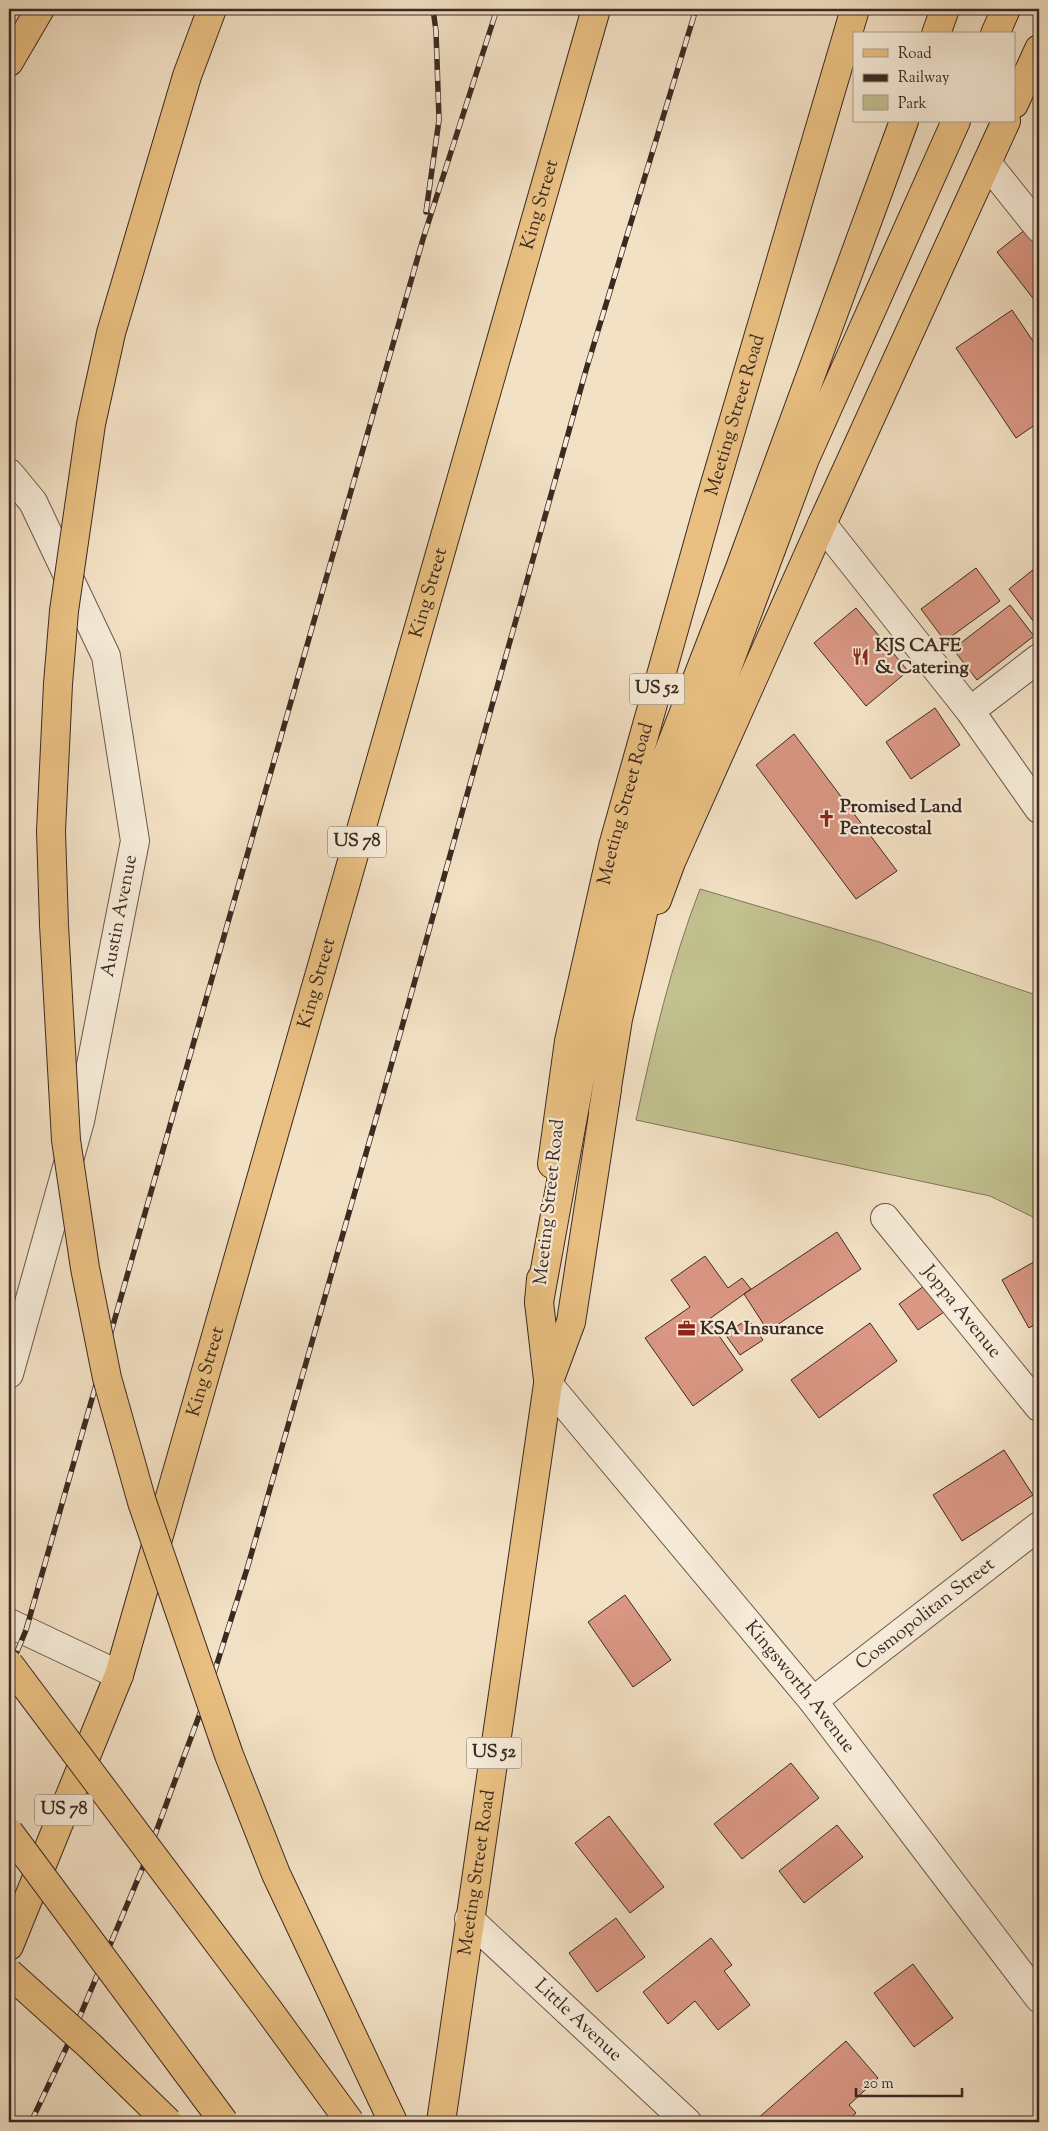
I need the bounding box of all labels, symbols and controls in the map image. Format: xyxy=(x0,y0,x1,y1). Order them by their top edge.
legend xyxy=(853,32,1016,122)
text: Road xyxy=(898,44,932,65)
text: Railway xyxy=(898,68,950,89)
text: Park xyxy=(898,94,927,115)
street label: King Street xyxy=(514,156,566,253)
street label: Meeting Street Road xyxy=(699,331,772,499)
street label: King Street xyxy=(403,544,455,641)
place label: KJS CAFE & Catering xyxy=(875,633,970,682)
restaurant icon: KJS CAFE & Catering xyxy=(851,647,871,667)
road number: US 52 xyxy=(630,674,684,704)
street label: Meeting Street Road xyxy=(591,719,661,888)
place label: Promised Land Pentecostal xyxy=(840,794,962,843)
church icon: Promised Land Pentecostal xyxy=(816,808,836,828)
road number: US 78 xyxy=(328,826,386,858)
street label: Austin Avenue xyxy=(95,852,145,979)
street label: King Street xyxy=(291,935,343,1032)
street label: Meeting Street Road xyxy=(528,1117,572,1286)
street label: Joppa Avenue xyxy=(915,1259,1008,1364)
place label: KSA Insurance xyxy=(700,1316,824,1343)
office icon: KSA Insurance xyxy=(676,1319,696,1339)
street label: King Street xyxy=(180,1323,232,1420)
street label: Cosmopolitan Street xyxy=(850,1551,1001,1677)
street label: Kingsworth Avenue xyxy=(738,1615,862,1759)
road number: US 52 xyxy=(466,1738,522,1769)
street label: Meeting Street Road xyxy=(452,1788,503,1957)
road number: US 78 xyxy=(35,1794,93,1826)
street label: Little Avenue xyxy=(528,1973,628,2068)
scale bar xyxy=(856,2066,962,2098)
text: 20 m xyxy=(863,2074,894,2095)

